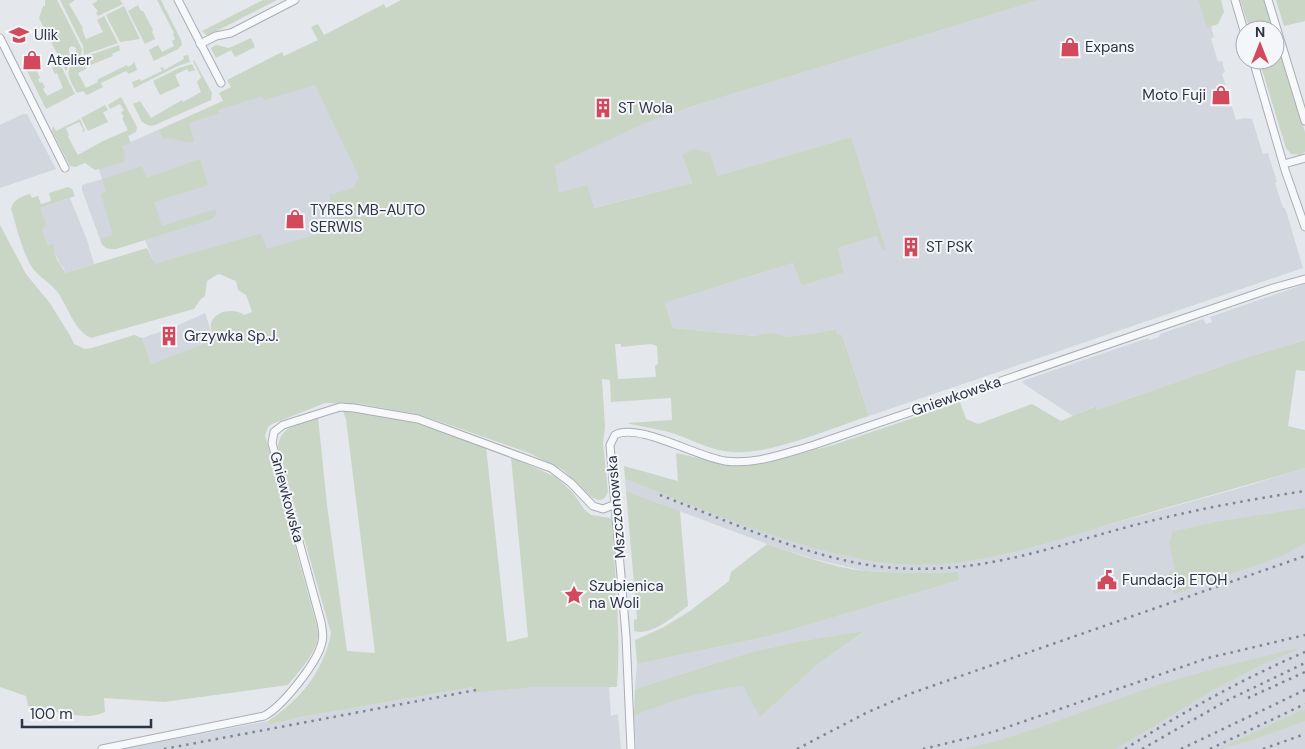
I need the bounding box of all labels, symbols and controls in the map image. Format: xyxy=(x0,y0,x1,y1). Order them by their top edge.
north arrow xyxy=(1235,20,1285,70)
text: N xyxy=(1255,23,1265,41)
school or university icon: Ulik xyxy=(8,24,30,46)
place label: Ulik xyxy=(34,25,59,45)
shop icon: Expans xyxy=(1059,36,1081,58)
place label: Expans xyxy=(1085,37,1135,57)
shop icon: Atelier xyxy=(21,49,43,71)
place label: Atelier xyxy=(47,50,92,70)
shop icon: Moto Fuji xyxy=(1210,84,1232,106)
place label: Moto Fuji xyxy=(1142,85,1206,105)
building icon: ST Wola xyxy=(592,97,614,119)
place label: ST Wola xyxy=(618,98,673,118)
place label: TYRES MB-AUTO SERWIS xyxy=(310,200,425,237)
shop icon: TYRES MB-AUTO SERWIS xyxy=(284,208,306,230)
building icon: ST PSK xyxy=(900,236,922,258)
place label: ST PSK xyxy=(926,237,973,257)
building icon: Grzywka Sp.J. xyxy=(158,325,180,347)
place label: Grzywka Sp.J. xyxy=(184,326,279,346)
street label: Gniewkowska xyxy=(909,371,1003,421)
street label: Gniewkowska xyxy=(265,449,309,545)
street label: Mszczonowska xyxy=(602,455,630,559)
public building icon: Fundacja ETOH xyxy=(1096,569,1118,591)
place label: Fundacja ETOH xyxy=(1122,570,1227,590)
place label: Szubienica na Woli xyxy=(589,576,664,613)
place icon: Szubienica na Woli xyxy=(563,584,585,606)
scale bar xyxy=(22,696,151,728)
text: 100 m xyxy=(30,704,73,724)

